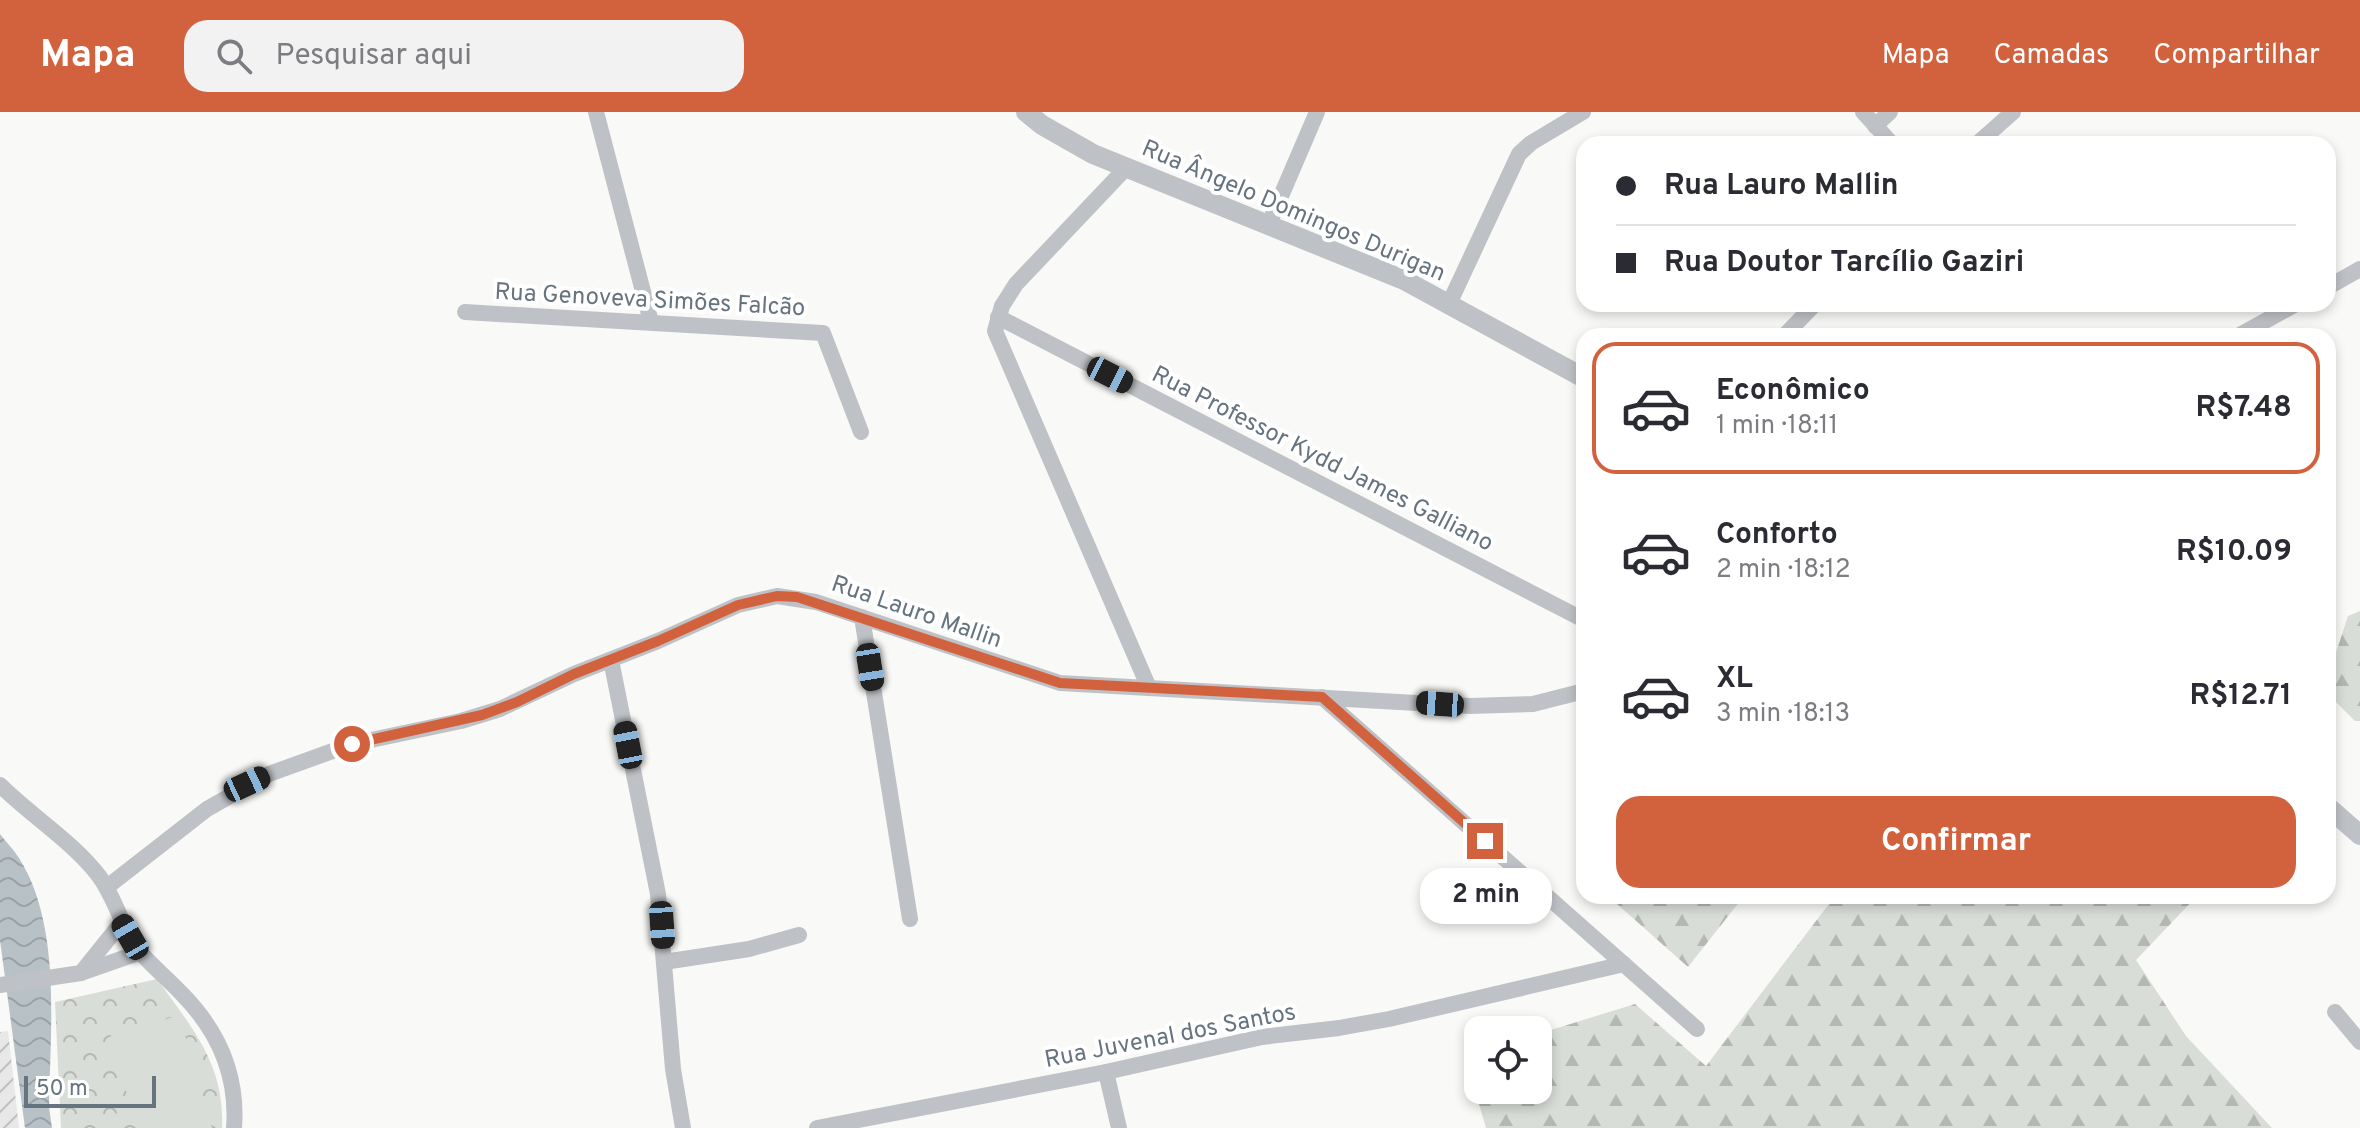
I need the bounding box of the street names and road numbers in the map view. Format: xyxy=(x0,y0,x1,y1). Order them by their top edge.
street label: Rua Ângelo Domingos Durigan xyxy=(1137,132,1450,290)
street label: Rua Genoveva Simões Falcão xyxy=(494,278,806,324)
street label: Rua Professor Kydd James Galliano xyxy=(1146,360,1498,559)
street label: Rua Lauro Mallin xyxy=(827,570,1006,656)
street label: Rua Juvenal dos Santos xyxy=(1042,998,1298,1076)

